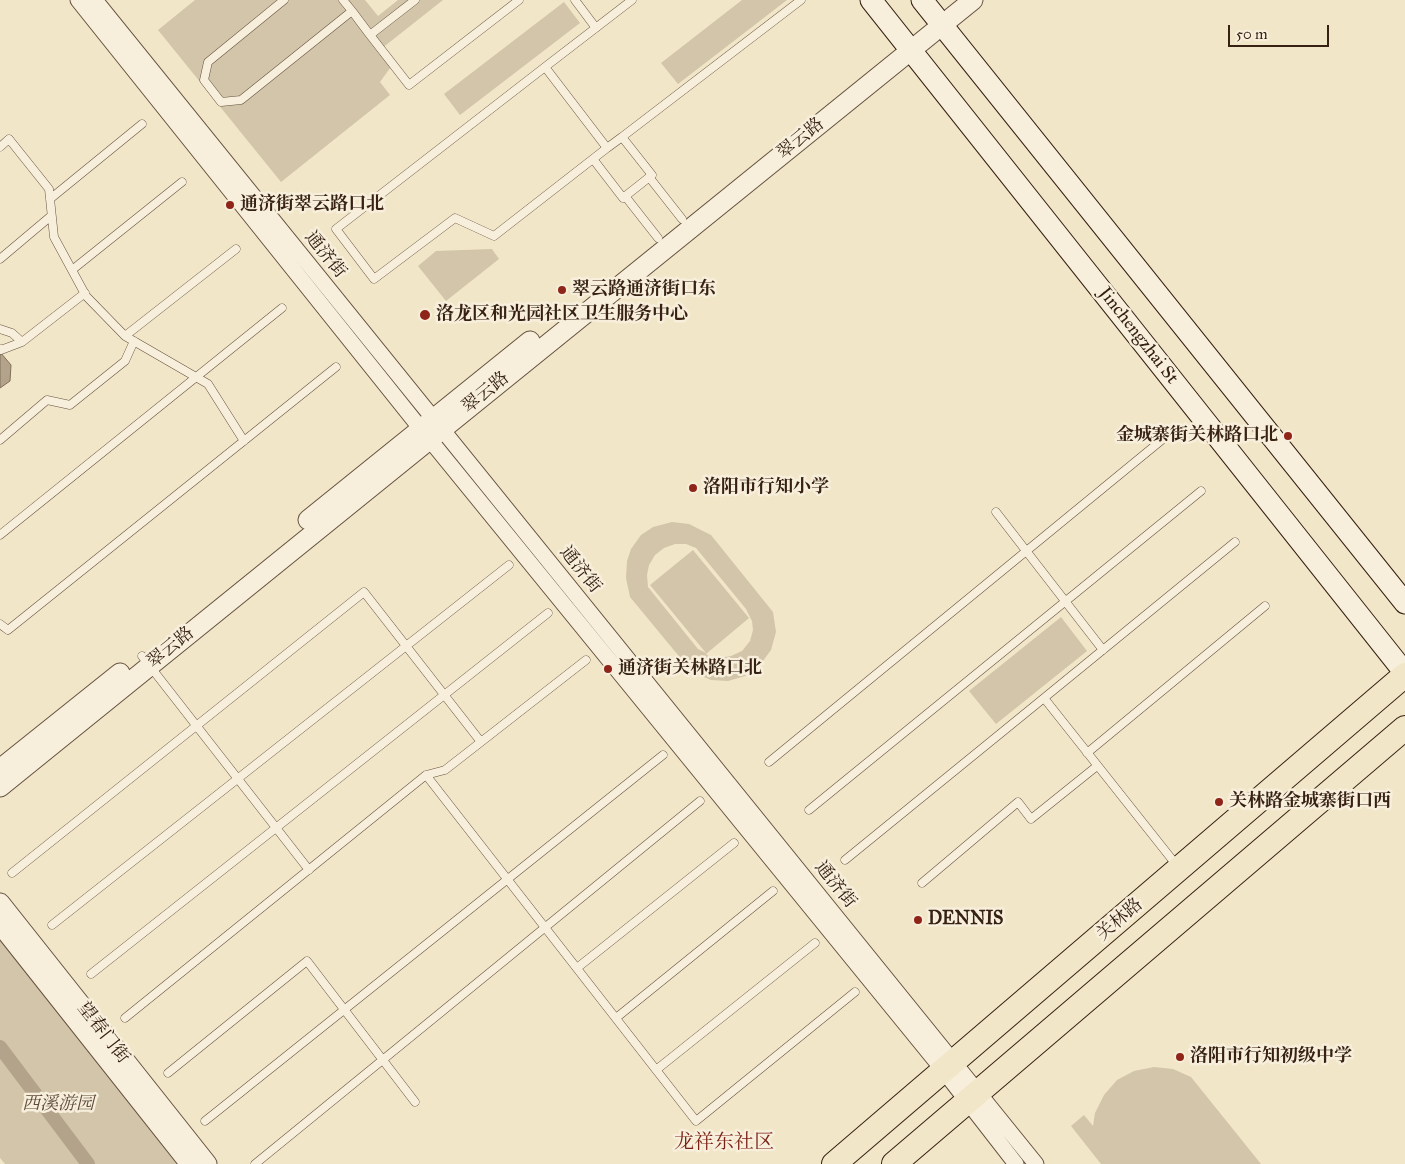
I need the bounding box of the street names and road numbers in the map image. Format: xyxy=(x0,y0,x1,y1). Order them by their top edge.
street label: 翠云路 xyxy=(773,114,829,164)
street label: 通济街 xyxy=(300,227,350,283)
street label: Jinchengzhai St xyxy=(1094,283,1182,389)
street label: 翠云路 xyxy=(458,368,514,418)
street label: 通济街 xyxy=(555,542,605,598)
street label: 翠云路 xyxy=(143,623,199,673)
street label: 通济街 xyxy=(810,857,860,913)
street label: 关林路 xyxy=(1093,894,1147,946)
street label: 望春门街 xyxy=(72,998,134,1068)

